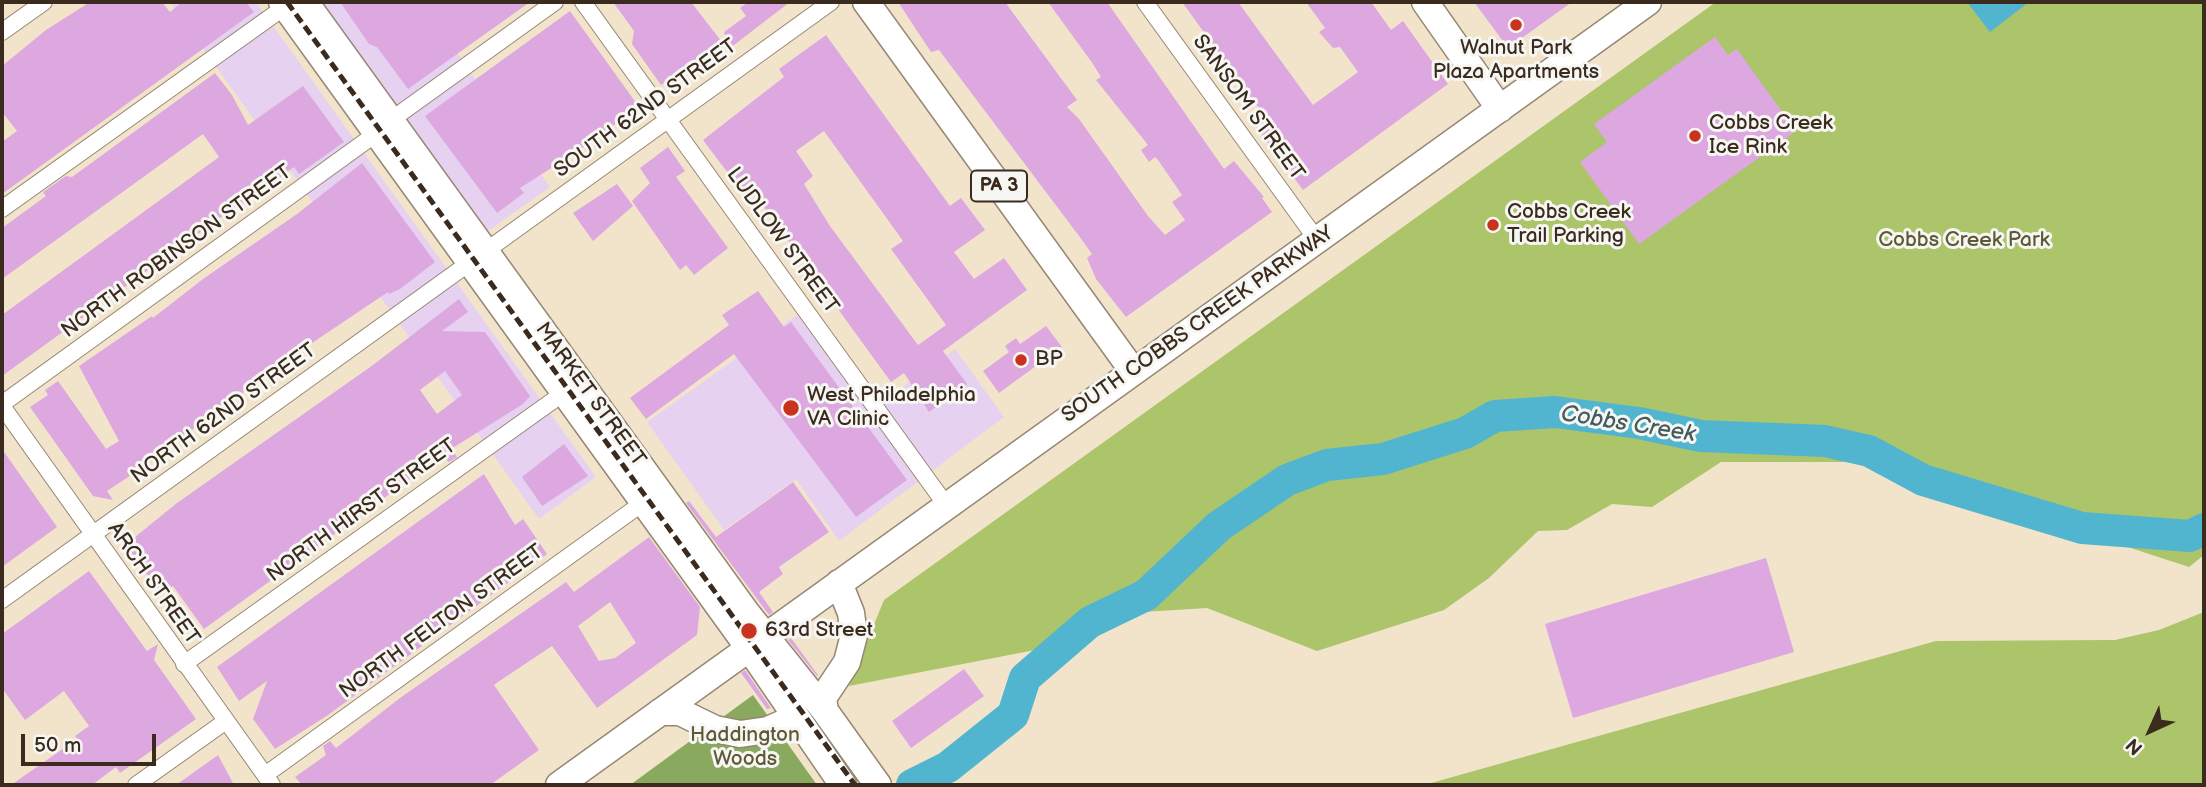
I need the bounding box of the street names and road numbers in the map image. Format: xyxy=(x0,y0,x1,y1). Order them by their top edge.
street label: SANSOM STREET xyxy=(1187,30,1309,186)
street label: SOUTH 62ND STREET xyxy=(550,34,742,184)
street label: NORTH ROBINSON STREET xyxy=(57,160,297,344)
street label: LUDLOW STREET xyxy=(720,163,844,319)
road number: PA 3 xyxy=(971,170,1027,202)
street label: SOUTH COBBS CREEK PARKWAY xyxy=(1057,221,1339,429)
street label: MARKET STREET xyxy=(529,318,651,472)
street label: NORTH 62ND STREET xyxy=(127,338,321,490)
street label: NORTH HIRST STREET xyxy=(262,434,462,588)
street label: ARCH STREET xyxy=(101,518,205,650)
street label: NORTH FELTON STREET xyxy=(335,540,549,704)

